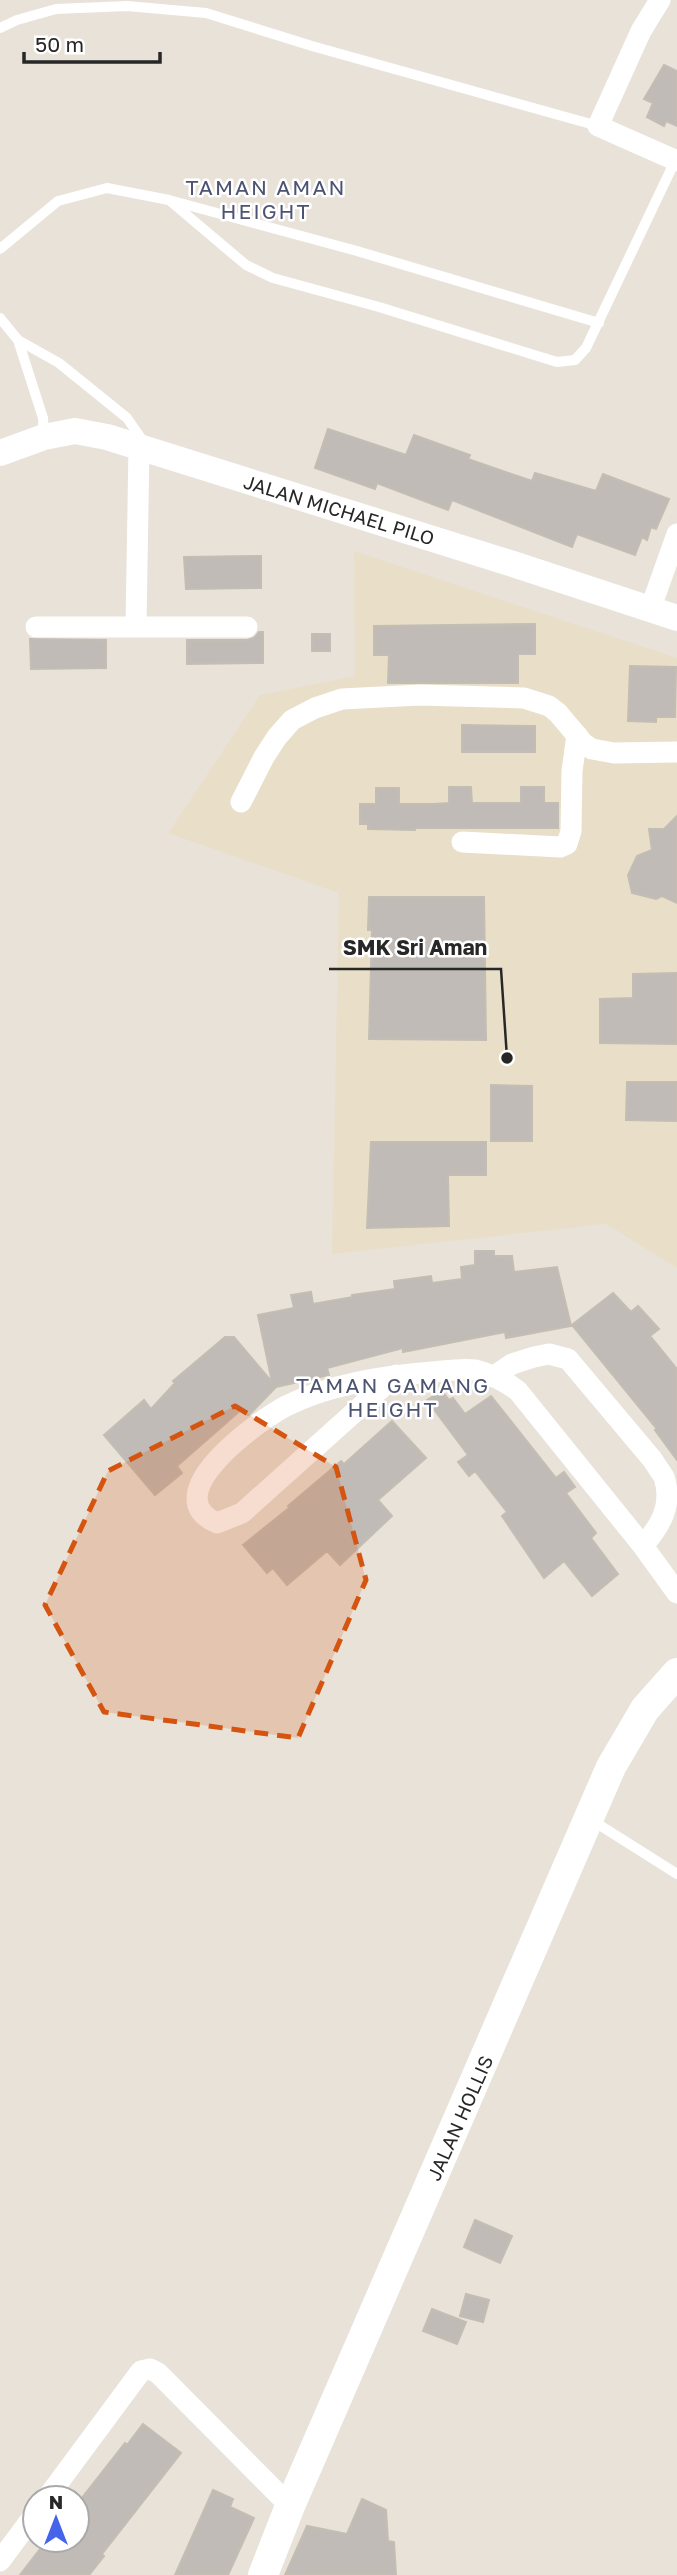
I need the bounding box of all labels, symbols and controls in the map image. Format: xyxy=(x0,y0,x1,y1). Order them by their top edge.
scale bar xyxy=(24,21,161,65)
text: 50 m xyxy=(35,31,84,57)
district label: TAMAN AMAN HEIGHT xyxy=(186,174,346,224)
street label: JALAN MICHAEL PILO xyxy=(241,470,437,549)
callout: SMK Sri Aman xyxy=(329,927,501,969)
text: SMK Sri Aman xyxy=(343,934,487,960)
district label: TAMAN GAMANG HEIGHT xyxy=(296,1372,490,1422)
street label: JALAN HOLLIS xyxy=(422,2052,497,2184)
north arrow xyxy=(21,2484,91,2554)
text: N xyxy=(49,2490,63,2513)

